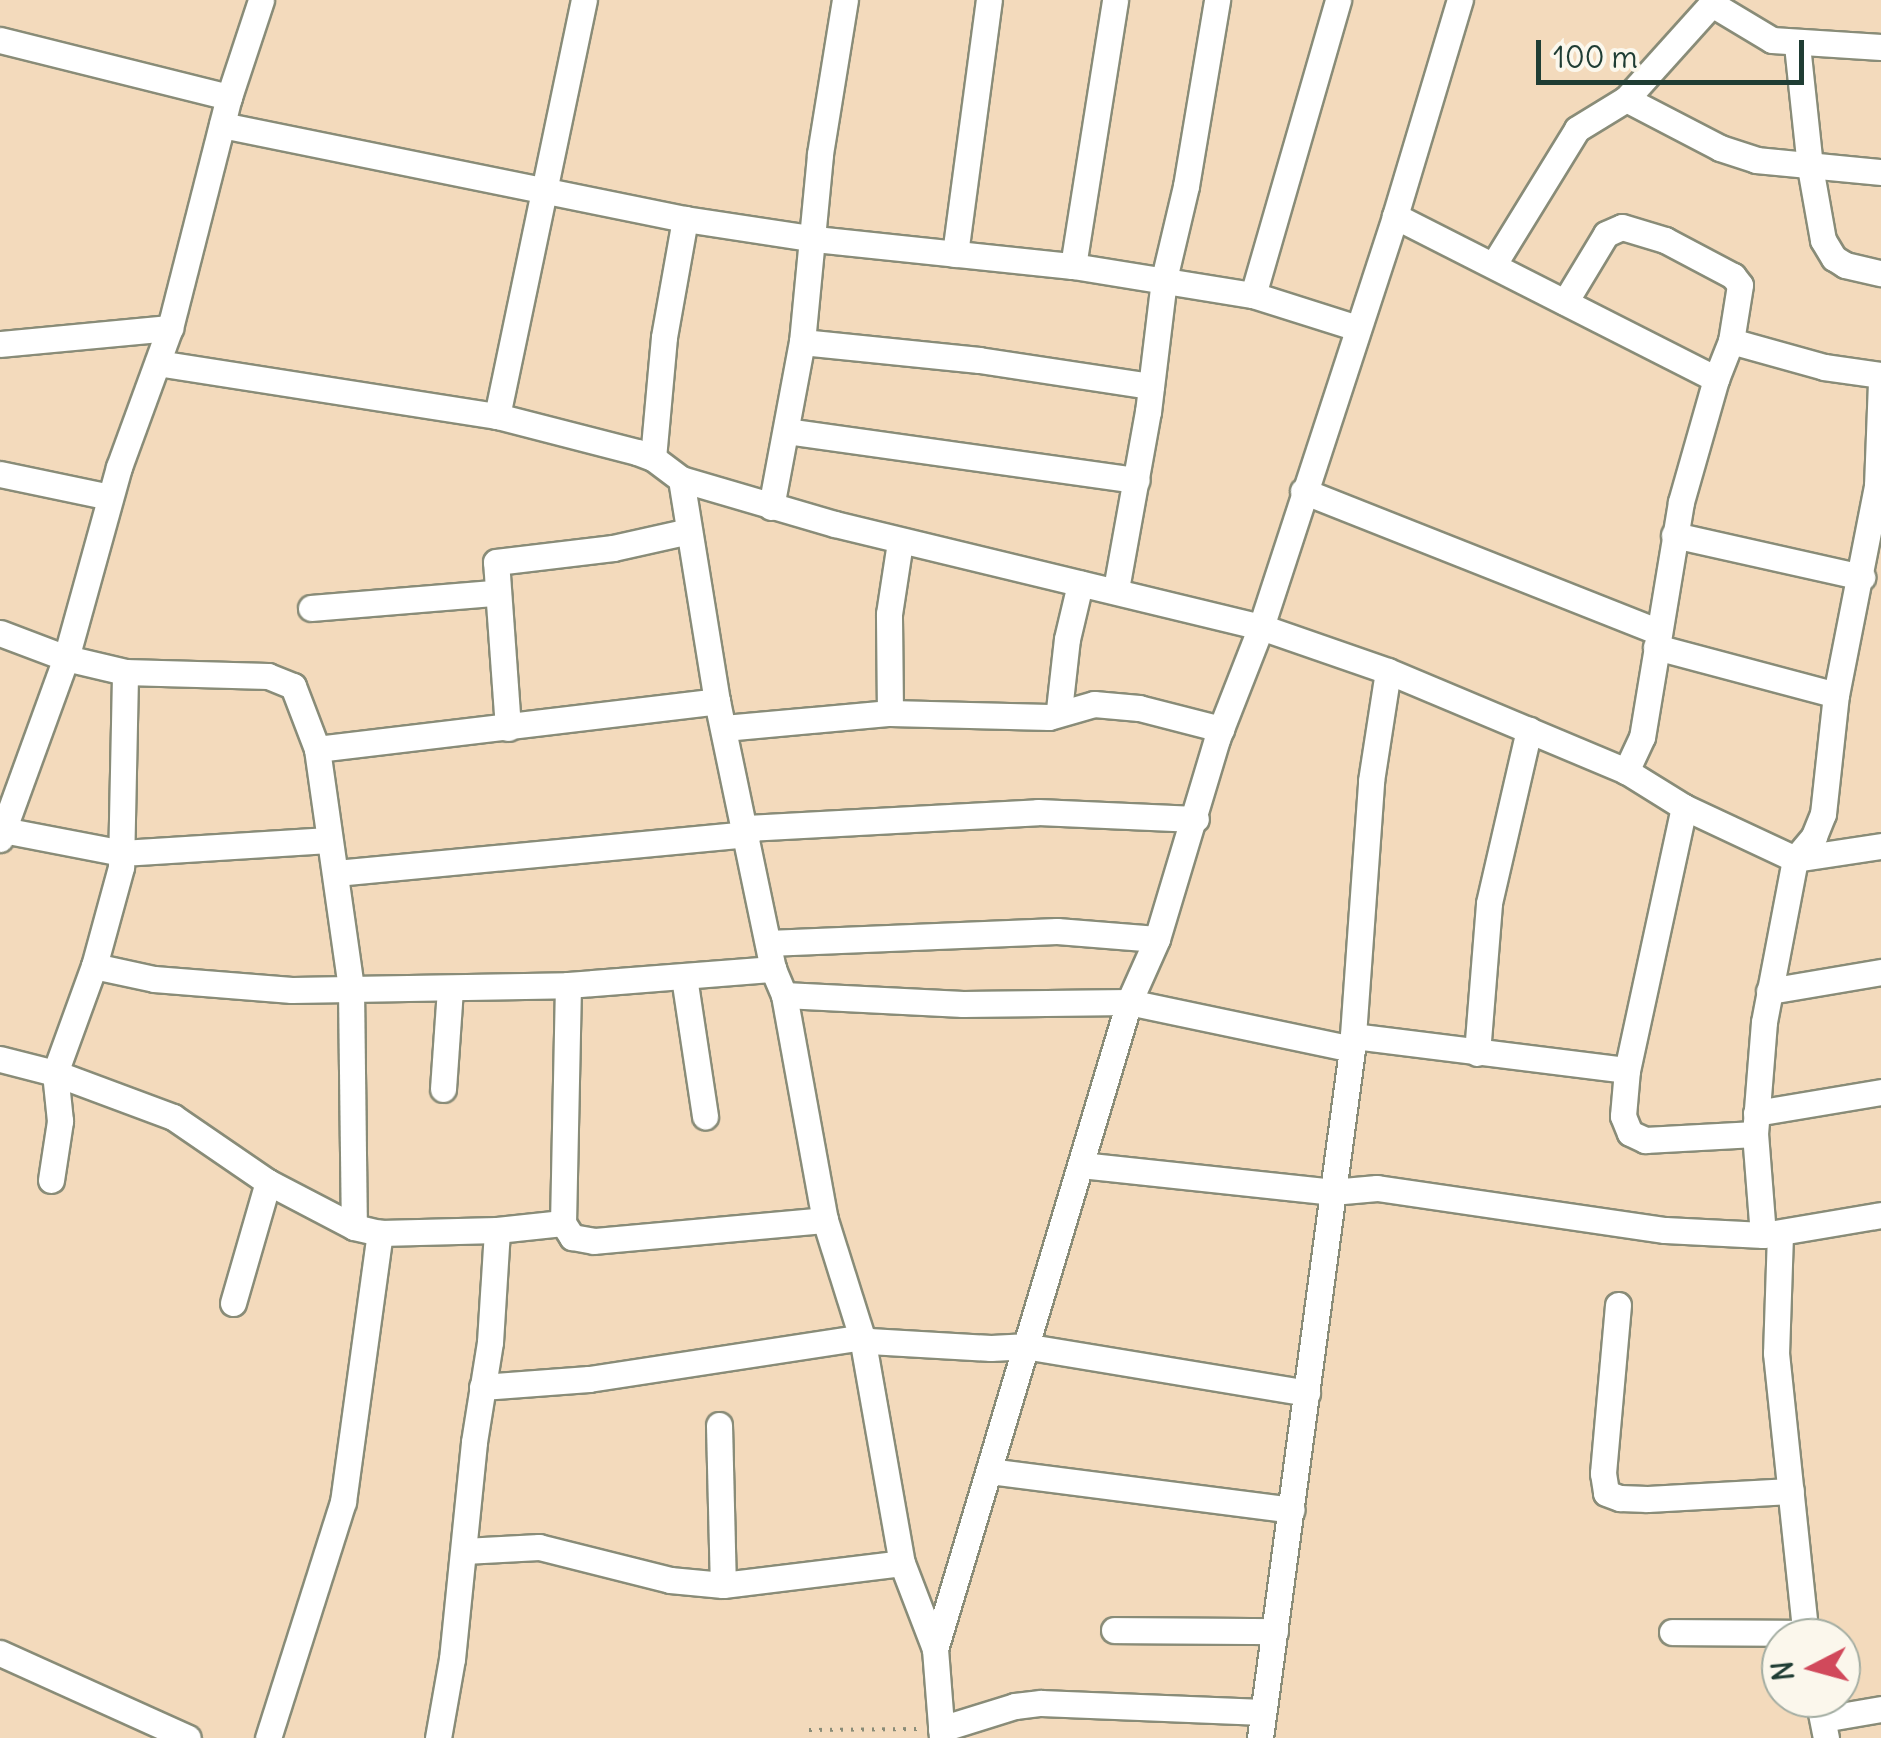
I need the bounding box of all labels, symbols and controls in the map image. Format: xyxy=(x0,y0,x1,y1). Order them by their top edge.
scale bar xyxy=(1541,20,1808,82)
text: 100 m xyxy=(1553,38,1638,76)
north arrow xyxy=(1761,1618,1861,1718)
text: N xyxy=(1764,1659,1802,1682)

